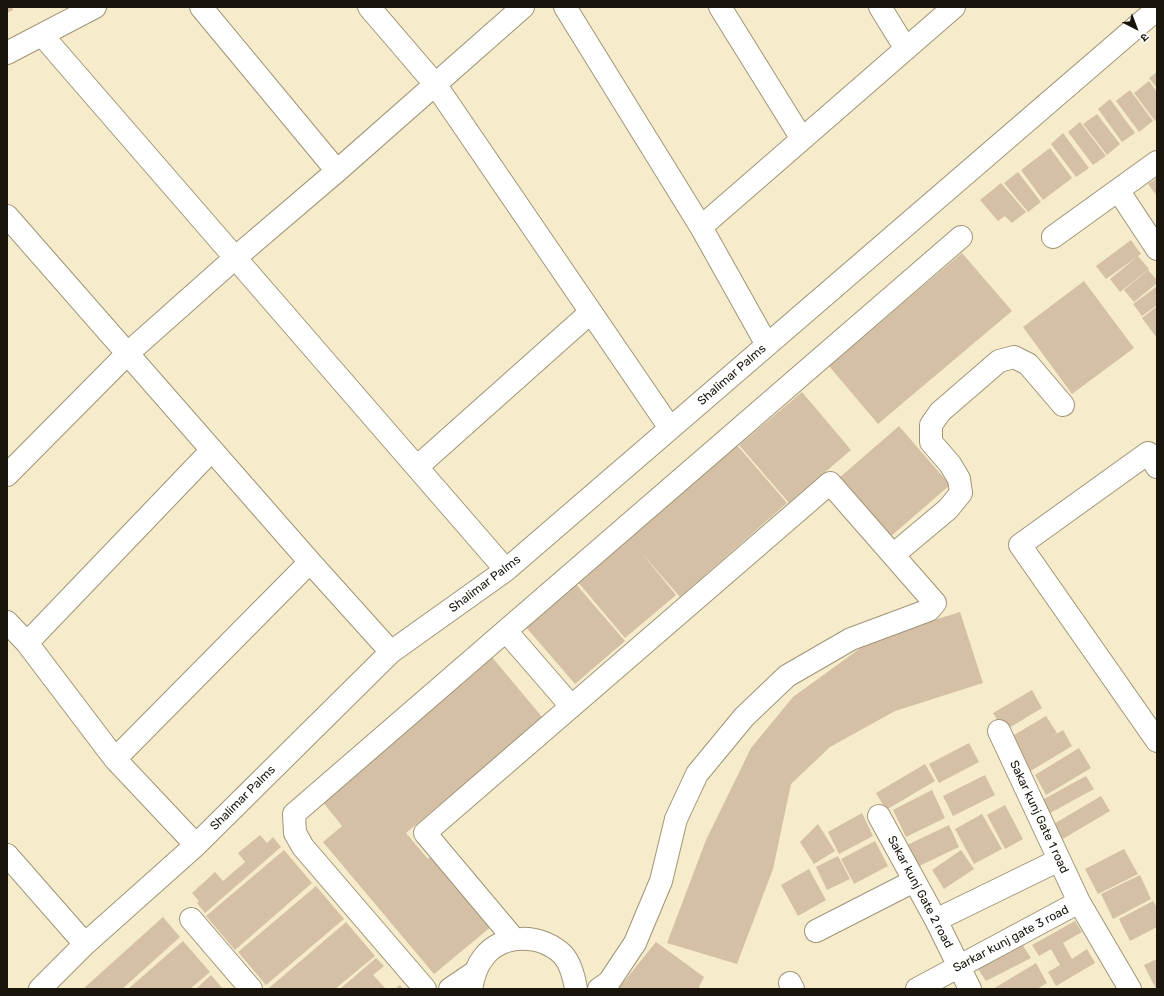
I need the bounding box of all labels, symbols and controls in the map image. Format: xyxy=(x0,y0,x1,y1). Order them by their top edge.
north arrow xyxy=(1116,8,1156,48)
text: उ xyxy=(1138,30,1151,44)
street label: Shalimar Palms xyxy=(695,341,769,409)
street label: Shalimar Palms xyxy=(446,552,524,616)
street label: Sakar kunj Gate 1 road xyxy=(1006,758,1072,876)
street label: Shalimar Palms xyxy=(208,763,278,833)
street label: Sakar kunj Gate 2 road xyxy=(884,833,956,951)
street label: Sarkar kunj gate 3 road xyxy=(951,902,1071,976)

